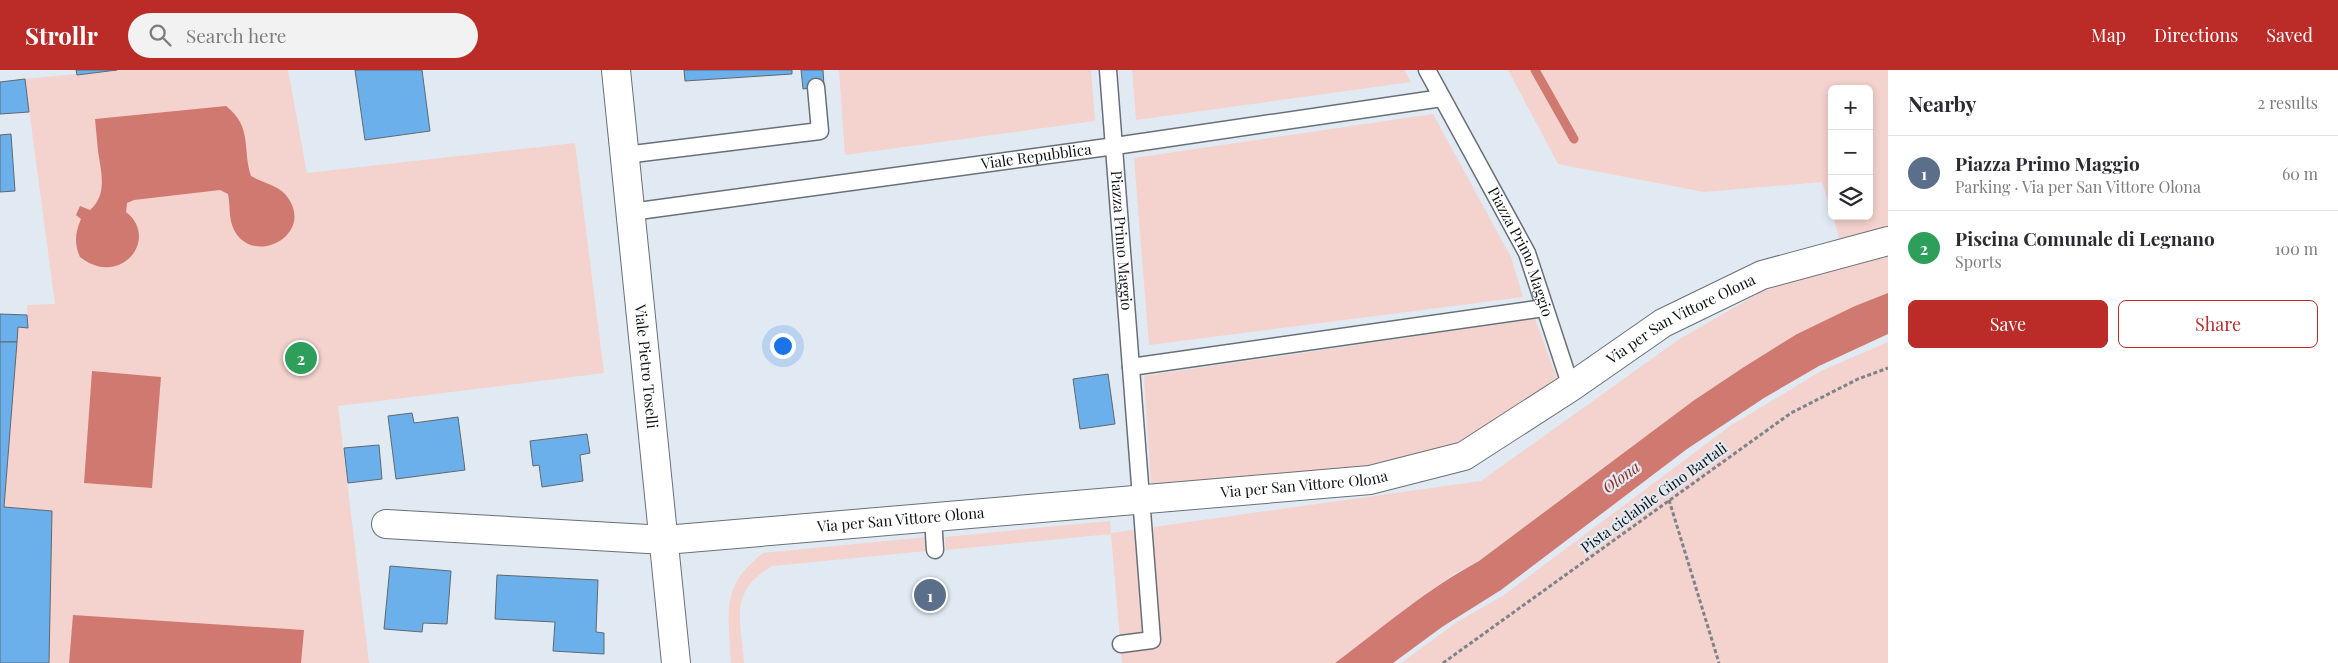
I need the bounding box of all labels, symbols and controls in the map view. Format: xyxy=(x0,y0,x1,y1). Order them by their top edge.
search box xyxy=(128,13,478,58)
text: Strollr xyxy=(25,19,98,51)
icon: search xyxy=(146,21,174,49)
text: Search here xyxy=(186,22,286,48)
text: Map xyxy=(2091,23,2126,47)
text: Directions xyxy=(2154,23,2238,47)
text: Saved xyxy=(2266,23,2313,47)
map controls xyxy=(1828,85,1873,220)
button: + xyxy=(1828,85,1873,130)
text: Nearby xyxy=(1908,89,1977,117)
text: 2 results xyxy=(2258,92,2318,113)
button: − xyxy=(1828,130,1873,175)
street label: Viale Repubblica xyxy=(979,138,1093,173)
text: Piazza Primo Maggio xyxy=(1955,150,2140,176)
text: 1 xyxy=(1921,163,1927,184)
text: 60 m xyxy=(2282,163,2318,184)
street label: Piazza Primo Maggio xyxy=(1107,170,1138,311)
button: layers xyxy=(1828,175,1873,220)
text: Parking · Via per San Vittore Olona xyxy=(1955,176,2201,197)
street label: Piazza Primo Maggio xyxy=(1484,183,1558,319)
text: Piscina Comunale di Legnano xyxy=(1955,225,2215,251)
text: 2 xyxy=(1920,238,1928,259)
text: 100 m xyxy=(2275,238,2318,259)
text: Sports xyxy=(1955,251,2002,272)
street label: Via per San Vittore Olona xyxy=(1601,269,1759,369)
button: Save xyxy=(1908,300,2108,348)
button: Share xyxy=(2118,300,2318,348)
street label: Viale Pietro Toselli xyxy=(631,302,663,430)
your location xyxy=(770,333,796,359)
pin: 2 xyxy=(285,339,317,377)
street label: Pista ciclabile Gino Bartali xyxy=(1576,437,1731,557)
water label: Olona xyxy=(1598,456,1644,497)
street label: Via per San Vittore Olona xyxy=(1219,465,1390,502)
street label: Via per San Vittore Olona xyxy=(815,502,986,536)
pin: 1 xyxy=(914,576,946,614)

